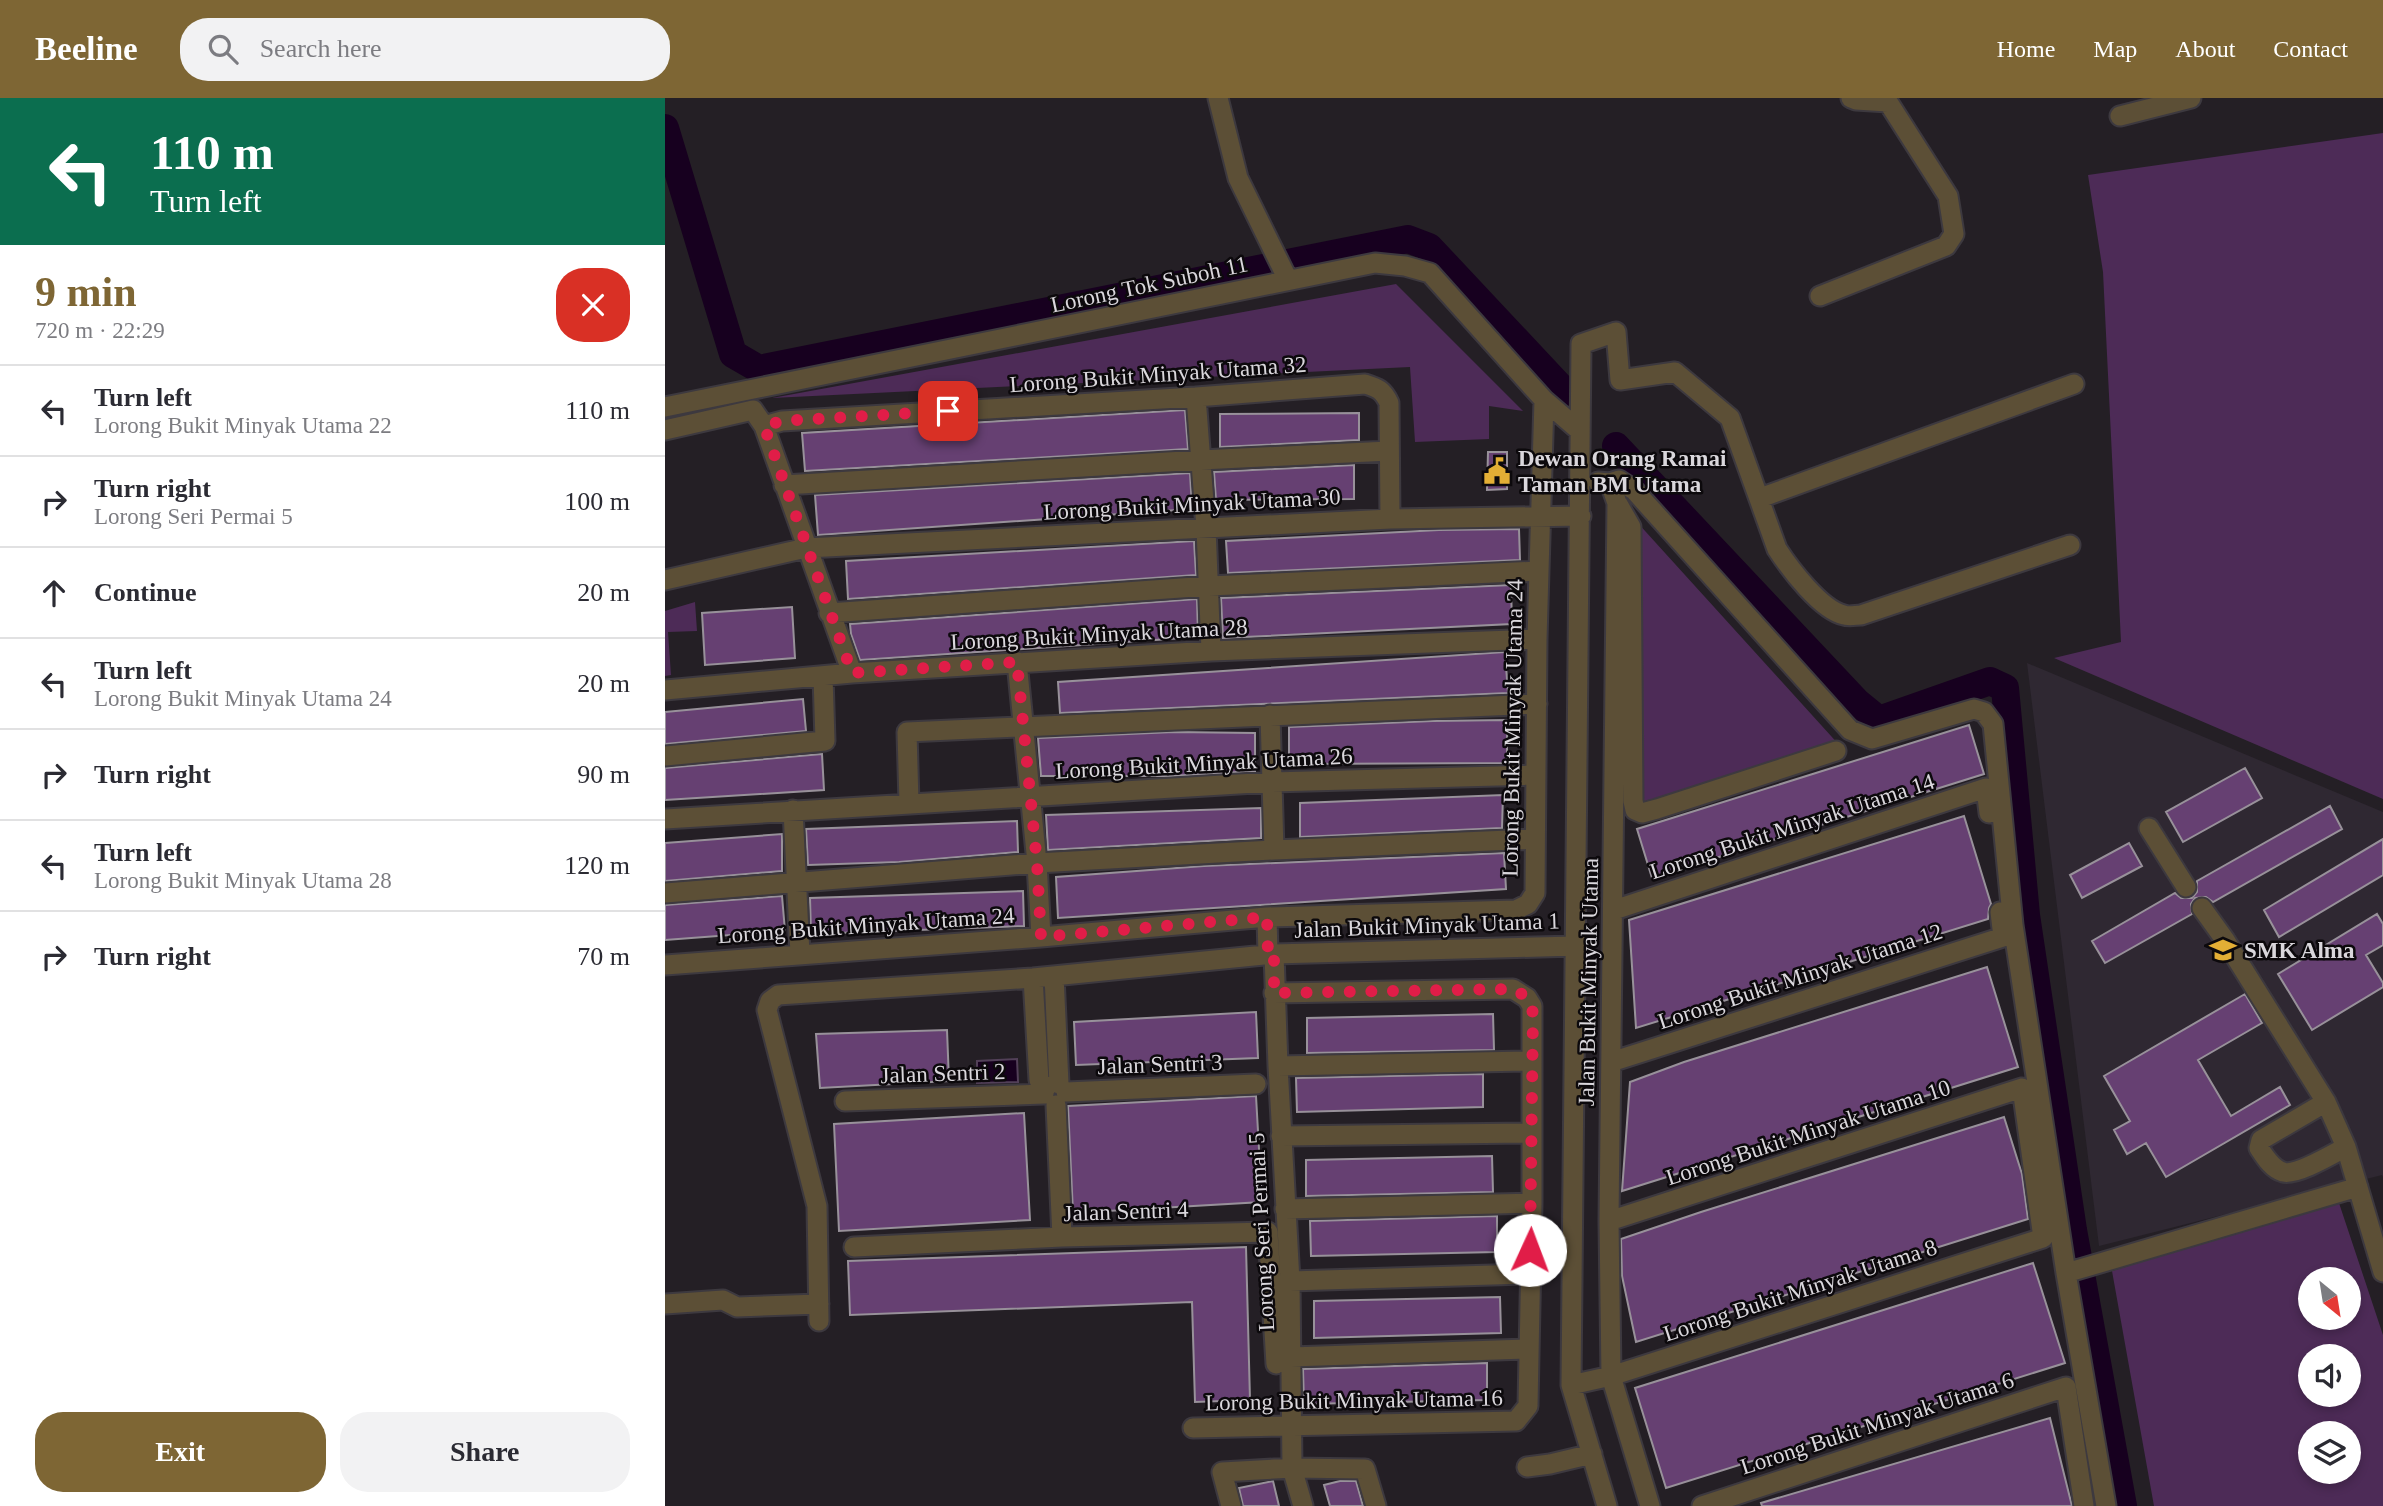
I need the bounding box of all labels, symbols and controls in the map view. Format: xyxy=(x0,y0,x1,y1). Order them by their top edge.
search box xyxy=(180,18,670,81)
icon: search xyxy=(204,30,242,68)
text: Beeline xyxy=(35,31,138,67)
text: Search here xyxy=(260,34,382,63)
text: Home xyxy=(1997,36,2055,62)
text: Map xyxy=(2093,36,2137,62)
text: About xyxy=(2175,36,2235,62)
text: Contact xyxy=(2273,36,2348,62)
text: 110 m xyxy=(150,125,274,180)
icon: left xyxy=(35,126,126,217)
text: Turn left xyxy=(150,183,262,219)
street label: Lorong Tok Suboh 11 xyxy=(1048,251,1250,318)
button: close xyxy=(556,268,630,342)
text: 9 min xyxy=(35,269,137,315)
text: 720 m · 22:29 xyxy=(35,318,165,343)
street label: Lorong Bukit Minyak Utama 32 xyxy=(1009,352,1307,397)
pin xyxy=(918,381,978,441)
text: Turn left xyxy=(94,383,192,412)
icon: left xyxy=(35,392,73,430)
icon: arrive xyxy=(929,392,967,430)
text: 110 m xyxy=(565,396,630,425)
text: Lorong Bukit Minyak Utama 22 xyxy=(94,413,392,438)
place label: Dewan Orang Ramai Taman BM Utama xyxy=(1518,446,1727,497)
public building icon: Dewan Orang Ramai Taman BM Utama xyxy=(1482,456,1512,486)
text: Turn right xyxy=(94,474,211,503)
icon: right xyxy=(35,483,73,521)
street label: Lorong Bukit Minyak Utama 30 xyxy=(1043,484,1341,525)
text: 100 m xyxy=(564,487,630,516)
text: Lorong Seri Permai 5 xyxy=(94,504,293,529)
icon: ahead xyxy=(35,574,73,612)
text: Continue xyxy=(94,578,197,607)
text: 20 m xyxy=(577,578,630,607)
street label: Lorong Bukit Minyak Utama 24 xyxy=(1497,578,1528,877)
street label: Lorong Bukit Minyak Utama 28 xyxy=(950,614,1248,655)
text: Turn left xyxy=(94,656,192,685)
icon: left xyxy=(35,665,73,703)
text: 20 m xyxy=(577,669,630,698)
text: Lorong Bukit Minyak Utama 24 xyxy=(94,686,392,711)
street label: Lorong Bukit Minyak Utama 26 xyxy=(1055,743,1353,784)
icon: right xyxy=(35,756,73,794)
text: Turn right xyxy=(94,760,211,789)
text: 90 m xyxy=(577,760,630,789)
street label: Lorong Bukit Minyak Utama 14 xyxy=(1647,768,1938,884)
text: Turn left xyxy=(94,838,192,867)
icon: left xyxy=(35,847,73,885)
text: 120 m xyxy=(564,851,630,880)
street label: Jalan Bukit Minyak Utama xyxy=(1574,858,1603,1106)
text: Lorong Bukit Minyak Utama 28 xyxy=(94,868,392,893)
street label: Lorong Bukit Minyak Utama 24 xyxy=(717,903,1016,948)
street label: Jalan Bukit Minyak Utama 1 xyxy=(1294,908,1560,943)
street label: Lorong Bukit Minyak Utama 12 xyxy=(1655,919,1946,1034)
school or university icon: SMK Alma xyxy=(2208,935,2238,965)
icon: right xyxy=(35,938,73,976)
place label: SMK Alma xyxy=(2244,938,2355,963)
text: Turn right xyxy=(94,942,211,971)
text: 70 m xyxy=(577,942,630,971)
street label: Jalan Sentri 3 xyxy=(1097,1050,1223,1079)
street label: Jalan Sentri 2 xyxy=(880,1059,1006,1088)
street label: Lorong Bukit Minyak Utama 10 xyxy=(1663,1075,1954,1190)
street label: Lorong Seri Permai 5 xyxy=(1244,1132,1279,1332)
street label: Jalan Sentri 4 xyxy=(1063,1197,1190,1226)
position arrow xyxy=(1493,1213,1567,1287)
street label: Lorong Bukit Minyak Utama 8 xyxy=(1660,1234,1940,1347)
north arrow xyxy=(2298,1267,2361,1330)
map controls xyxy=(2298,1267,2361,1484)
button: sound xyxy=(2298,1344,2361,1407)
street label: Lorong Bukit Minyak Utama 6 xyxy=(1737,1367,2017,1480)
street label: Lorong Bukit Minyak Utama 16 xyxy=(1205,1385,1503,1416)
button: Exit xyxy=(35,1412,326,1492)
button: Share xyxy=(340,1412,630,1492)
button: layers xyxy=(2298,1421,2361,1484)

